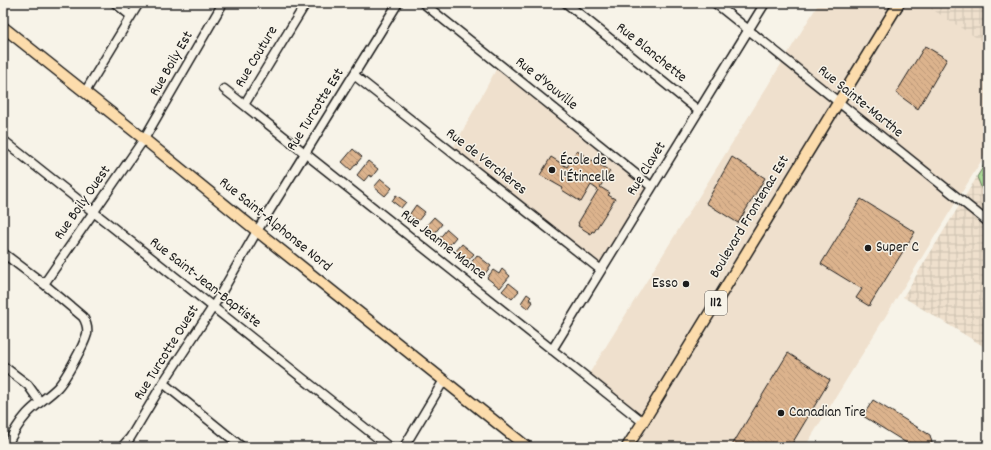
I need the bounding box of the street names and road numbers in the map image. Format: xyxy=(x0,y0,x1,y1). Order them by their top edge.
street label: Rue Blanchette xyxy=(611,18,692,89)
street label: Rue Couture xyxy=(230,22,284,92)
street label: Rue Boily Est xyxy=(144,27,200,101)
street label: Rue d'Youville xyxy=(510,52,582,116)
street label: Rue Sainte-Marthe xyxy=(812,60,908,144)
street label: Rue Turcotte Est xyxy=(282,64,351,156)
street label: Rue de Verchères xyxy=(441,123,531,201)
street label: Rue Clavet xyxy=(622,137,673,200)
street label: Boulevard Frontenac Est xyxy=(705,151,796,283)
street label: Rue Boily Ouest xyxy=(49,161,117,245)
street label: Rue Saint-Alphonse Nord xyxy=(214,172,336,278)
street label: Rue Jeanne-Mance xyxy=(395,204,491,286)
street label: Rue Saint-Jean-Baptiste xyxy=(144,232,266,334)
road number: 112 xyxy=(705,291,727,315)
street label: Rue Turcotte Ouest xyxy=(129,300,206,405)

